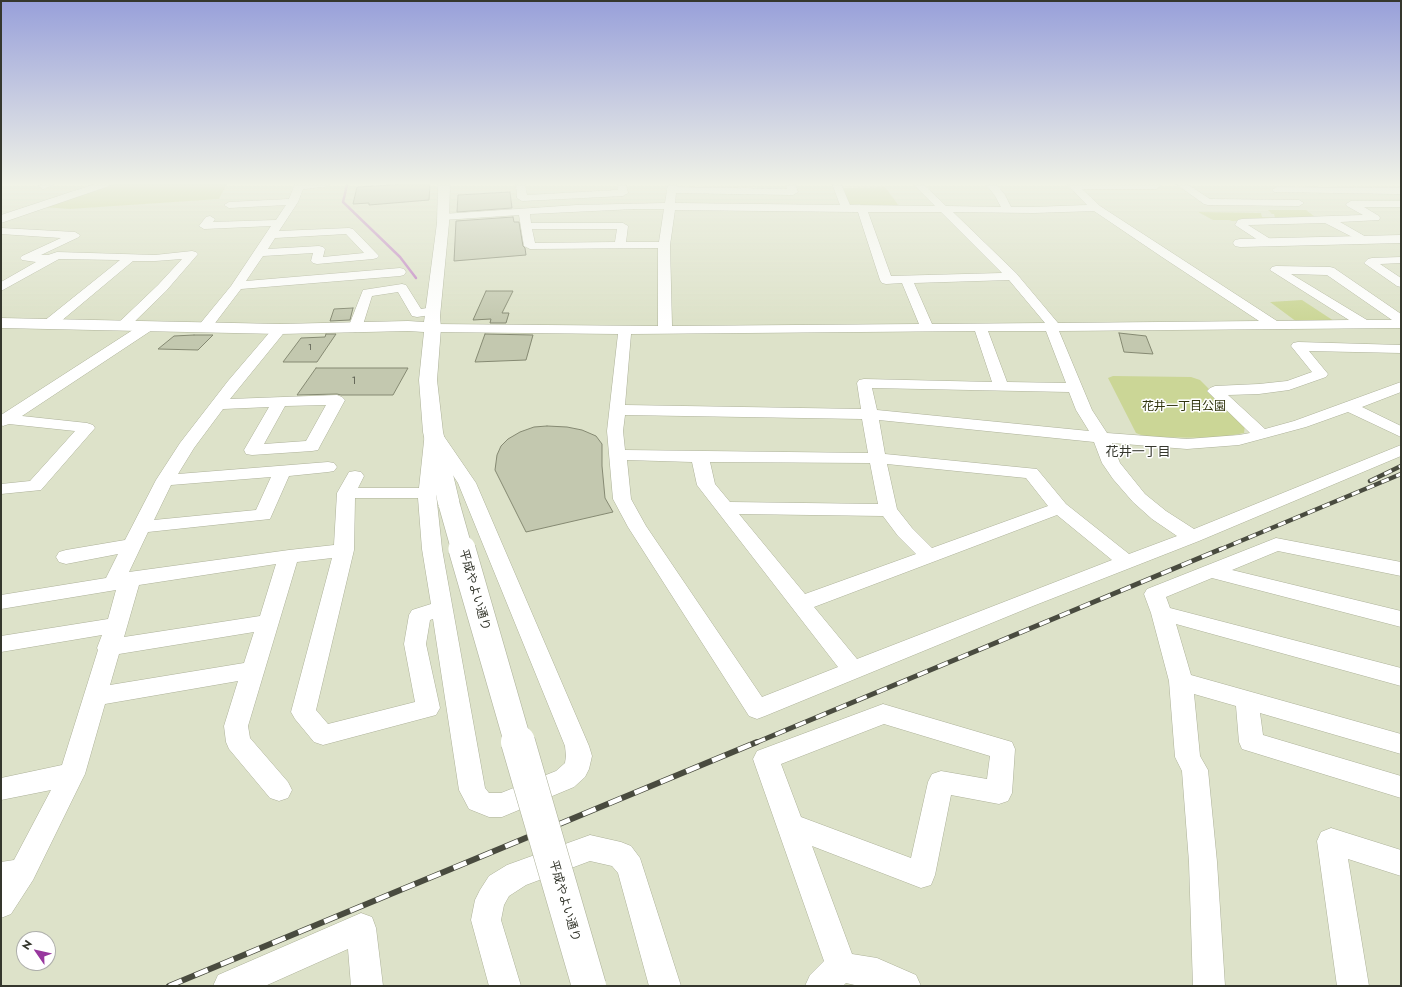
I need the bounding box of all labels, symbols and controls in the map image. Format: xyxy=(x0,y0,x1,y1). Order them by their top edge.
house number: 1 xyxy=(308,343,312,353)
house number: 1 xyxy=(352,376,356,388)
park label: 花井一丁目公園 xyxy=(1142,400,1226,414)
district label: 花井一丁目 xyxy=(1106,445,1170,461)
street label: 平成やよい通り xyxy=(456,548,492,632)
street label: 平成やよい通り xyxy=(546,859,582,943)
north arrow xyxy=(16,931,56,971)
text: N xyxy=(18,937,36,953)

